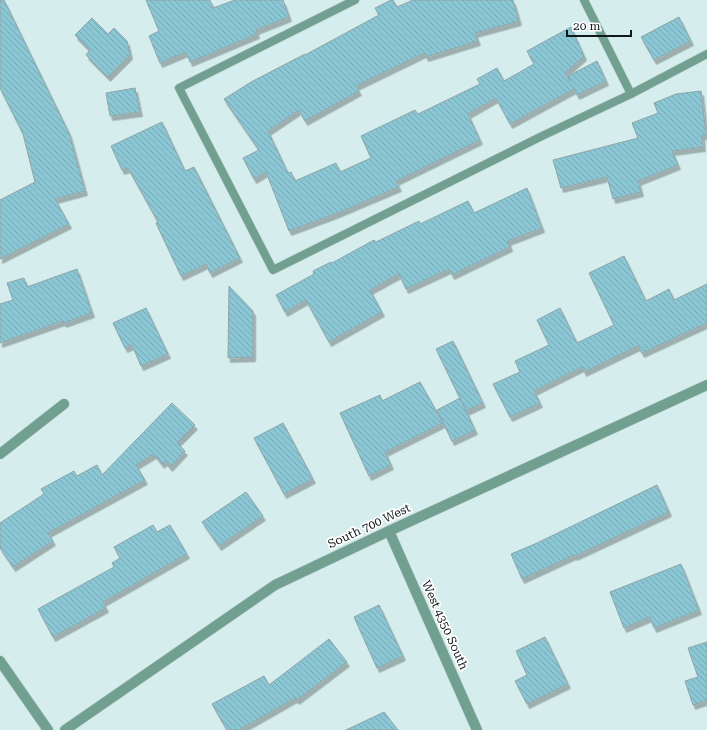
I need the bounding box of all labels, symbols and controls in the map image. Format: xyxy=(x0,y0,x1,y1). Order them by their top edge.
scale bar xyxy=(567,12,631,38)
text: 20 m xyxy=(573,19,600,33)
street label: South 700 West xyxy=(326,501,413,551)
street label: West 4350 South xyxy=(419,578,471,672)

